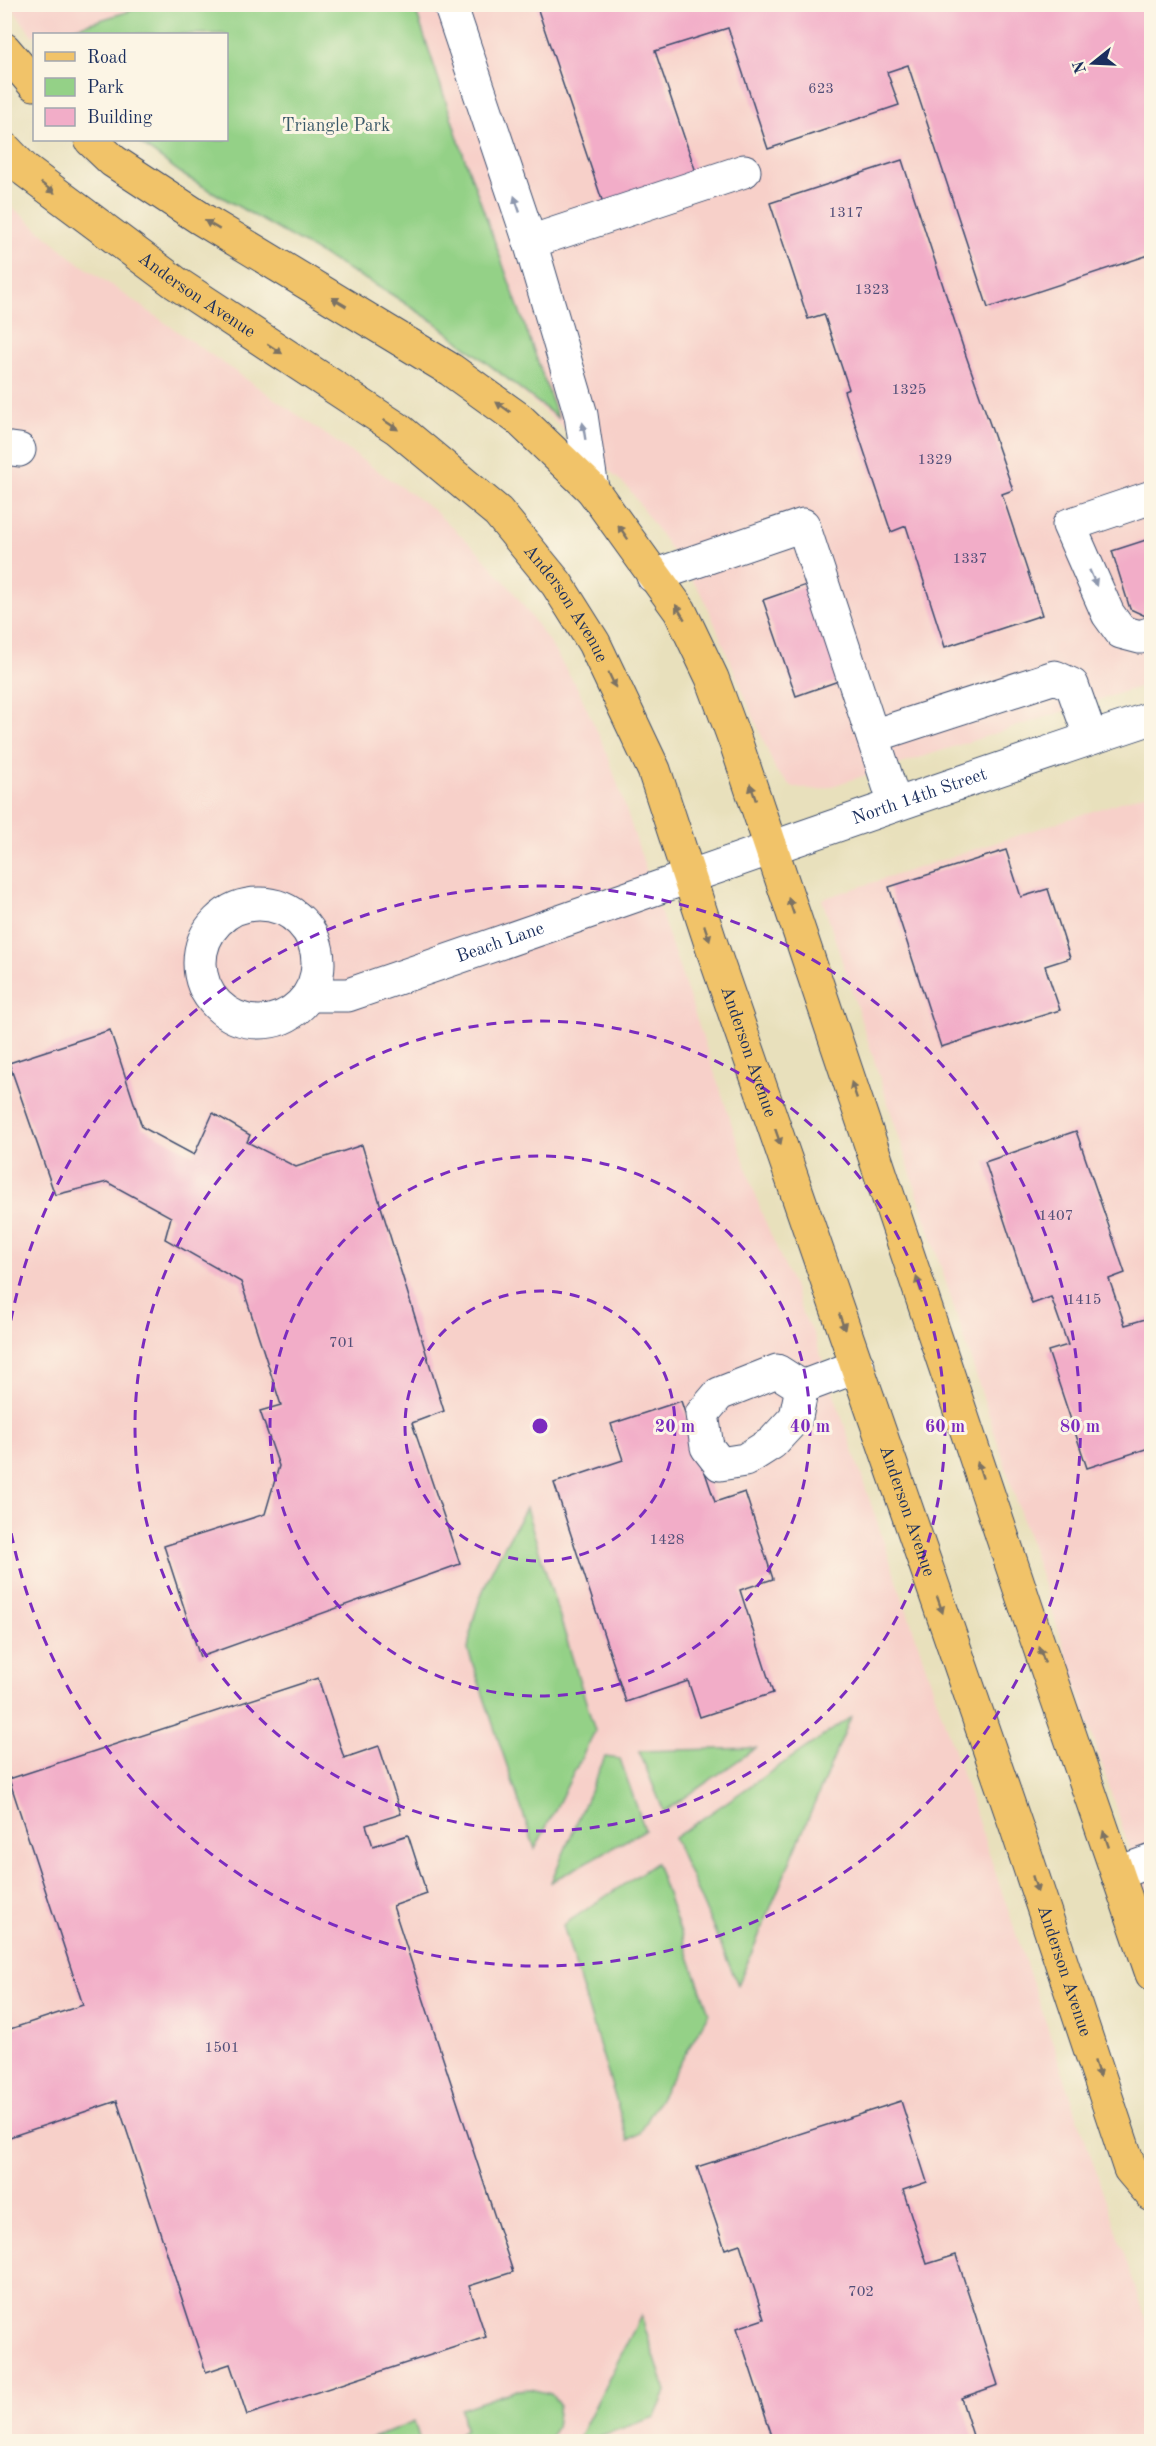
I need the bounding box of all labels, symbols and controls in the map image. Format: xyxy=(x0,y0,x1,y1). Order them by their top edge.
legend xyxy=(33,33,228,141)
north arrow xyxy=(1063,33,1123,93)
text: Road xyxy=(87,49,127,67)
text: N xyxy=(1071,58,1090,75)
text: Park xyxy=(87,79,124,97)
house number: 623 xyxy=(808,82,834,97)
text: Building xyxy=(87,109,153,127)
park label: Triangle Park xyxy=(282,117,390,135)
one-way arrow xyxy=(40,181,55,193)
one-way arrow xyxy=(512,195,522,213)
house number: 1317 xyxy=(829,206,863,221)
one-way arrow xyxy=(204,220,220,231)
street label: Anderson Avenue xyxy=(135,249,258,341)
house number: 1323 xyxy=(855,283,889,298)
one-way arrow xyxy=(330,297,347,307)
one-way arrow xyxy=(267,343,284,354)
house number: 1325 xyxy=(892,383,926,398)
one-way arrow xyxy=(495,401,511,413)
one-way arrow xyxy=(383,419,399,430)
one-way arrow xyxy=(579,422,588,441)
house number: 1329 xyxy=(918,453,952,468)
one-way arrow xyxy=(617,525,629,541)
street label: Anderson Avenue xyxy=(520,542,611,665)
house number: 1337 xyxy=(953,552,987,567)
one-way arrow xyxy=(1088,570,1097,587)
one-way arrow xyxy=(674,604,685,620)
one-way arrow xyxy=(607,671,616,688)
street label: North 14th Street xyxy=(850,765,989,828)
one-way arrow xyxy=(748,783,758,801)
one-way arrow xyxy=(785,897,795,915)
street label: Beach Lane xyxy=(454,919,546,966)
one-way arrow xyxy=(703,924,713,942)
street label: Anderson Avenue xyxy=(717,984,779,1120)
one-way arrow xyxy=(848,1081,858,1099)
one-way arrow xyxy=(774,1128,784,1146)
house number: 1407 xyxy=(1039,1209,1073,1224)
one-way arrow xyxy=(914,1276,923,1294)
house number: 1415 xyxy=(1067,1293,1101,1308)
one-way arrow xyxy=(838,1313,848,1331)
house number: 701 xyxy=(329,1336,355,1351)
centre of rings xyxy=(530,1416,550,1436)
text: 20 m xyxy=(655,1418,695,1436)
text: 40 m xyxy=(790,1418,830,1436)
text: 60 m xyxy=(925,1418,965,1436)
text: 80 m xyxy=(1060,1418,1100,1436)
street label: Anderson Avenue xyxy=(876,1443,938,1579)
one-way arrow xyxy=(975,1461,985,1479)
house number: 1428 xyxy=(650,1533,684,1548)
one-way arrow xyxy=(935,1596,945,1614)
one-way arrow xyxy=(1037,1646,1046,1664)
one-way arrow xyxy=(1101,1830,1110,1848)
one-way arrow xyxy=(1031,1875,1040,1893)
street label: Anderson Avenue xyxy=(1034,1903,1094,2039)
house number: 1501 xyxy=(205,2041,239,2056)
one-way arrow xyxy=(1092,2060,1102,2078)
house number: 702 xyxy=(848,2285,874,2300)

